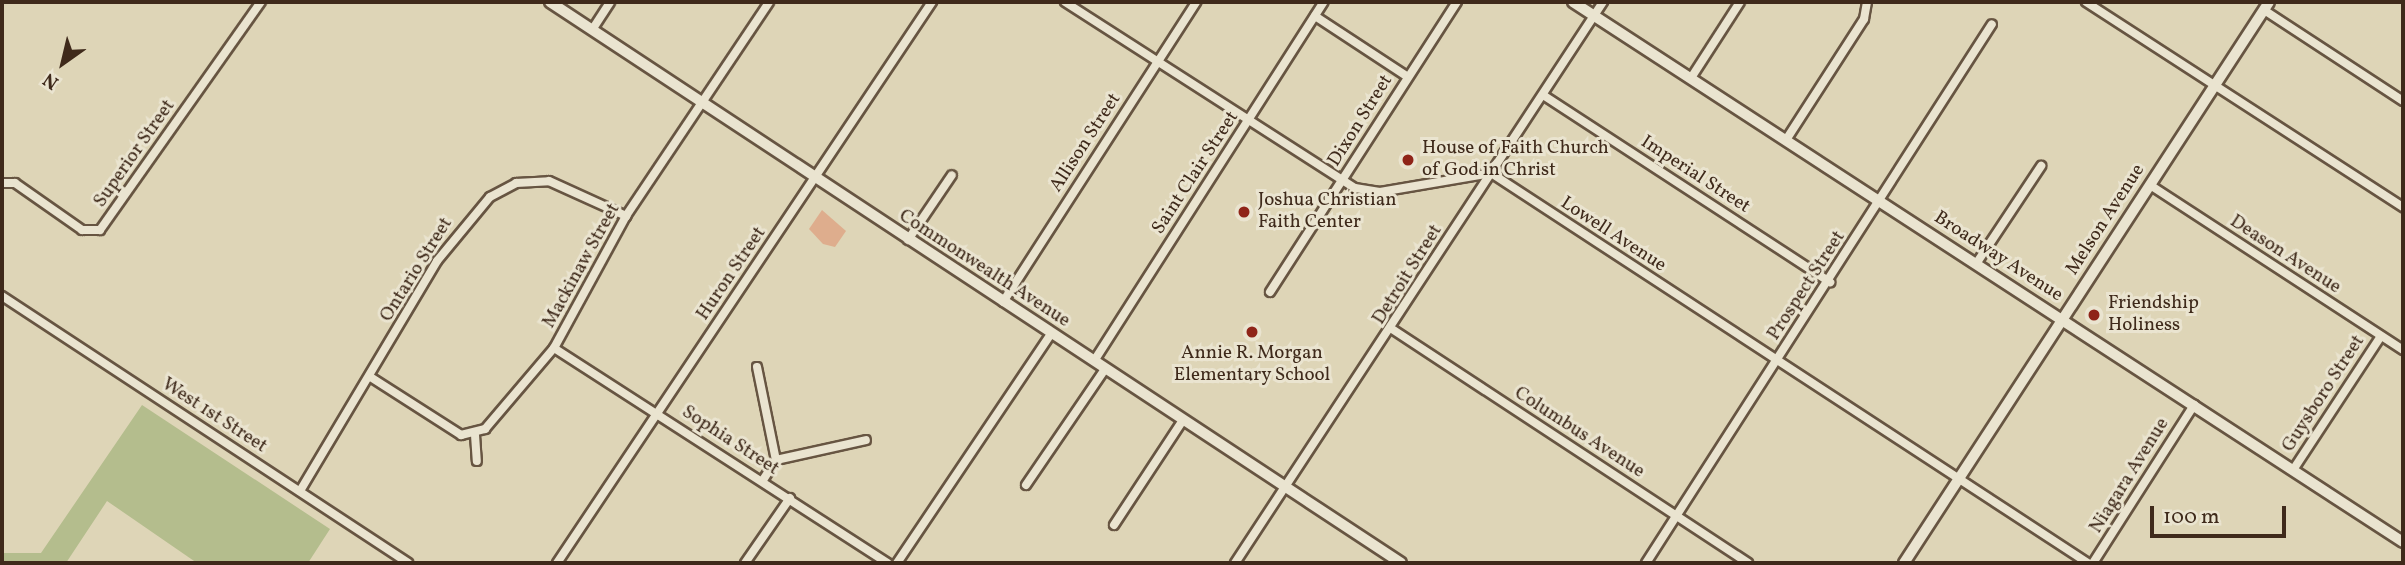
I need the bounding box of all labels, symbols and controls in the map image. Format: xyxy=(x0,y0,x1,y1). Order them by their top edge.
north arrow xyxy=(28,28,98,98)
text: N xyxy=(38,66,64,95)
street label: Dixon Street xyxy=(1324,71,1398,171)
street label: Allison Street xyxy=(1045,89,1127,197)
street label: Superior Street xyxy=(89,96,181,212)
street label: Saint Clair Street xyxy=(1148,107,1244,239)
street label: Imperial Street xyxy=(1636,131,1754,219)
place label: House of Faith Church of God in Christ xyxy=(1422,138,1607,182)
marker: House of Faith Church of God in Christ xyxy=(1400,152,1416,168)
street label: Melson Avenue xyxy=(2062,160,2150,280)
place label: Joshua Christian Faith Center xyxy=(1258,190,1397,234)
street label: Lowell Avenue xyxy=(1556,192,1670,278)
street label: Mackinaw Street xyxy=(538,199,626,333)
marker: Joshua Christian Faith Center xyxy=(1236,204,1252,220)
street label: Commonwealth Avenue xyxy=(894,205,1074,333)
street label: Broadway Avenue xyxy=(1929,207,2067,307)
street label: Deason Avenue xyxy=(2225,211,2345,299)
street label: Ontario Street xyxy=(376,214,458,326)
street label: Detroit Street xyxy=(1368,221,1448,329)
street label: Huron Street xyxy=(692,223,772,325)
street label: Prospect Street xyxy=(1763,227,1851,345)
place label: Friendship Holiness xyxy=(2108,293,2199,337)
marker: Friendship Holiness xyxy=(2086,307,2102,323)
marker: Annie R. Morgan Elementary School xyxy=(1244,324,1260,340)
street label: Guysboro Street xyxy=(2278,331,2370,457)
place label: Annie R. Morgan Elementary School xyxy=(1174,343,1330,387)
street label: West 1st Street xyxy=(157,374,271,458)
street label: Columbus Avenue xyxy=(1510,382,1648,484)
street label: Sophia Street xyxy=(677,401,783,481)
street label: Niagara Avenue xyxy=(2085,414,2175,538)
scale bar xyxy=(2153,491,2290,536)
text: 100 m xyxy=(2163,503,2220,532)

